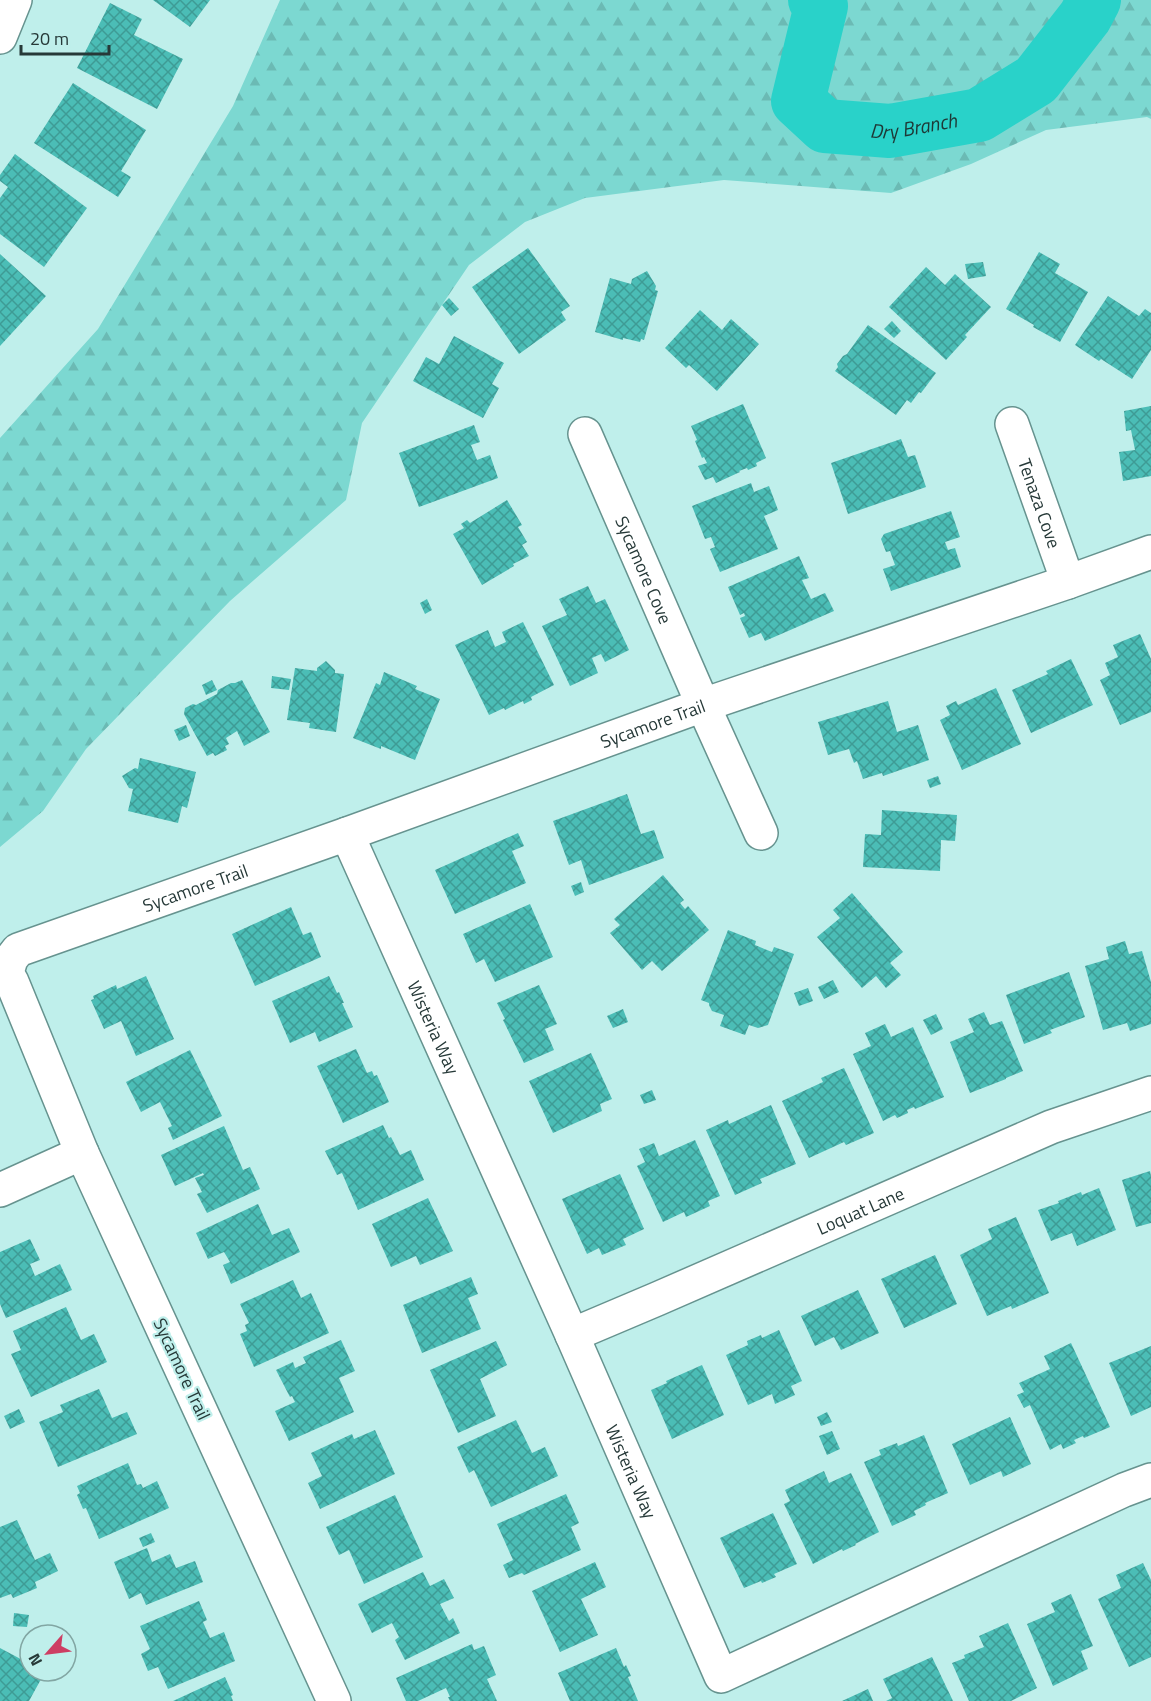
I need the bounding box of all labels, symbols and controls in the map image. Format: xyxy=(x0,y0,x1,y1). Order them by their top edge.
scale bar xyxy=(21,18,110,56)
text: 20 m xyxy=(30,25,69,52)
water label: Dry Branch xyxy=(869,104,960,147)
street label: Tenaza Cove xyxy=(1012,455,1068,552)
street label: Sycamore Cove xyxy=(609,511,679,628)
street label: Sycamore Trail xyxy=(596,692,709,755)
street label: Sycamore Trail xyxy=(139,857,251,919)
street label: Wisteria Way xyxy=(401,976,467,1079)
street label: Loquat Lane xyxy=(812,1179,908,1241)
street label: Sycamore Trail xyxy=(147,1313,217,1425)
street label: Wisteria Way xyxy=(599,1420,664,1523)
north arrow xyxy=(18,1623,78,1683)
text: N xyxy=(22,1650,48,1671)

